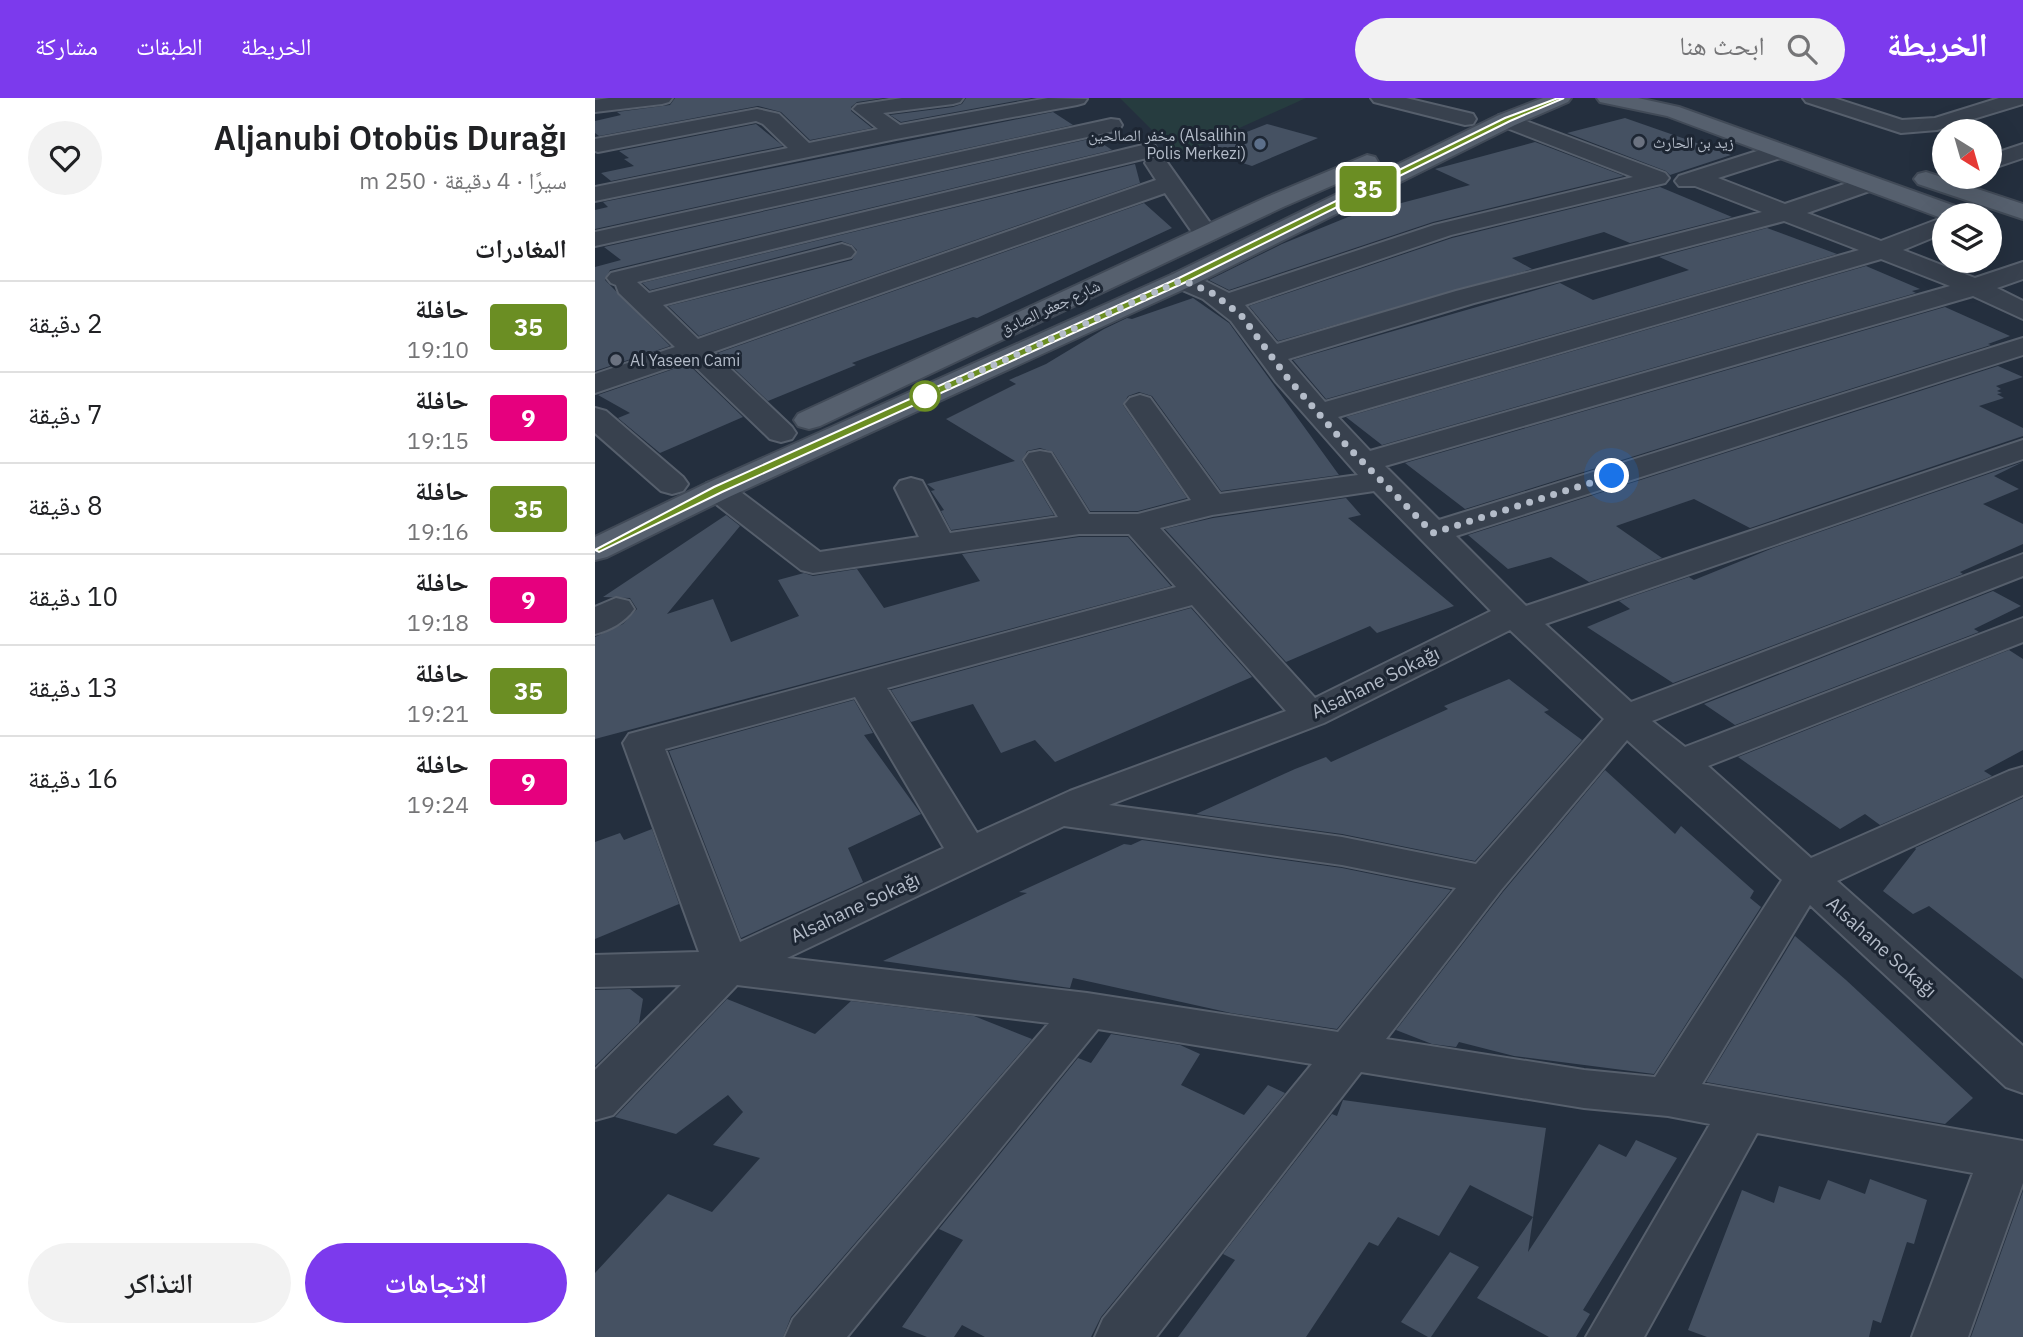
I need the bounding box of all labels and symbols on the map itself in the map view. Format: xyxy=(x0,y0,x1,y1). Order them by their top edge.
north arrow xyxy=(1932,119,2002,189)
place label: مخفر الصالحين (Alsalihin Polis Merkezi) xyxy=(1088,125,1246,163)
place label: زيد بن الحارث xyxy=(1653,132,1734,153)
marker: زيد بن الحارث xyxy=(1631,134,1647,150)
marker: مخفر الصالحين (Alsalihin Polis Merkezi) xyxy=(1252,136,1268,152)
line badge: 35 xyxy=(1337,166,1399,212)
street label: شارع جعفر الصادق xyxy=(997,275,1104,340)
place label: Al Yaseen Cami xyxy=(630,350,740,370)
marker: Al Yaseen Cami xyxy=(608,352,624,368)
unlabelled marker xyxy=(910,381,940,411)
your location xyxy=(1594,458,1629,493)
street label: Alsahane Sokağı xyxy=(1307,641,1443,723)
street label: Alsahane Sokağı xyxy=(786,867,924,947)
street label: Alsahane Sokağı xyxy=(1822,891,1942,1003)

